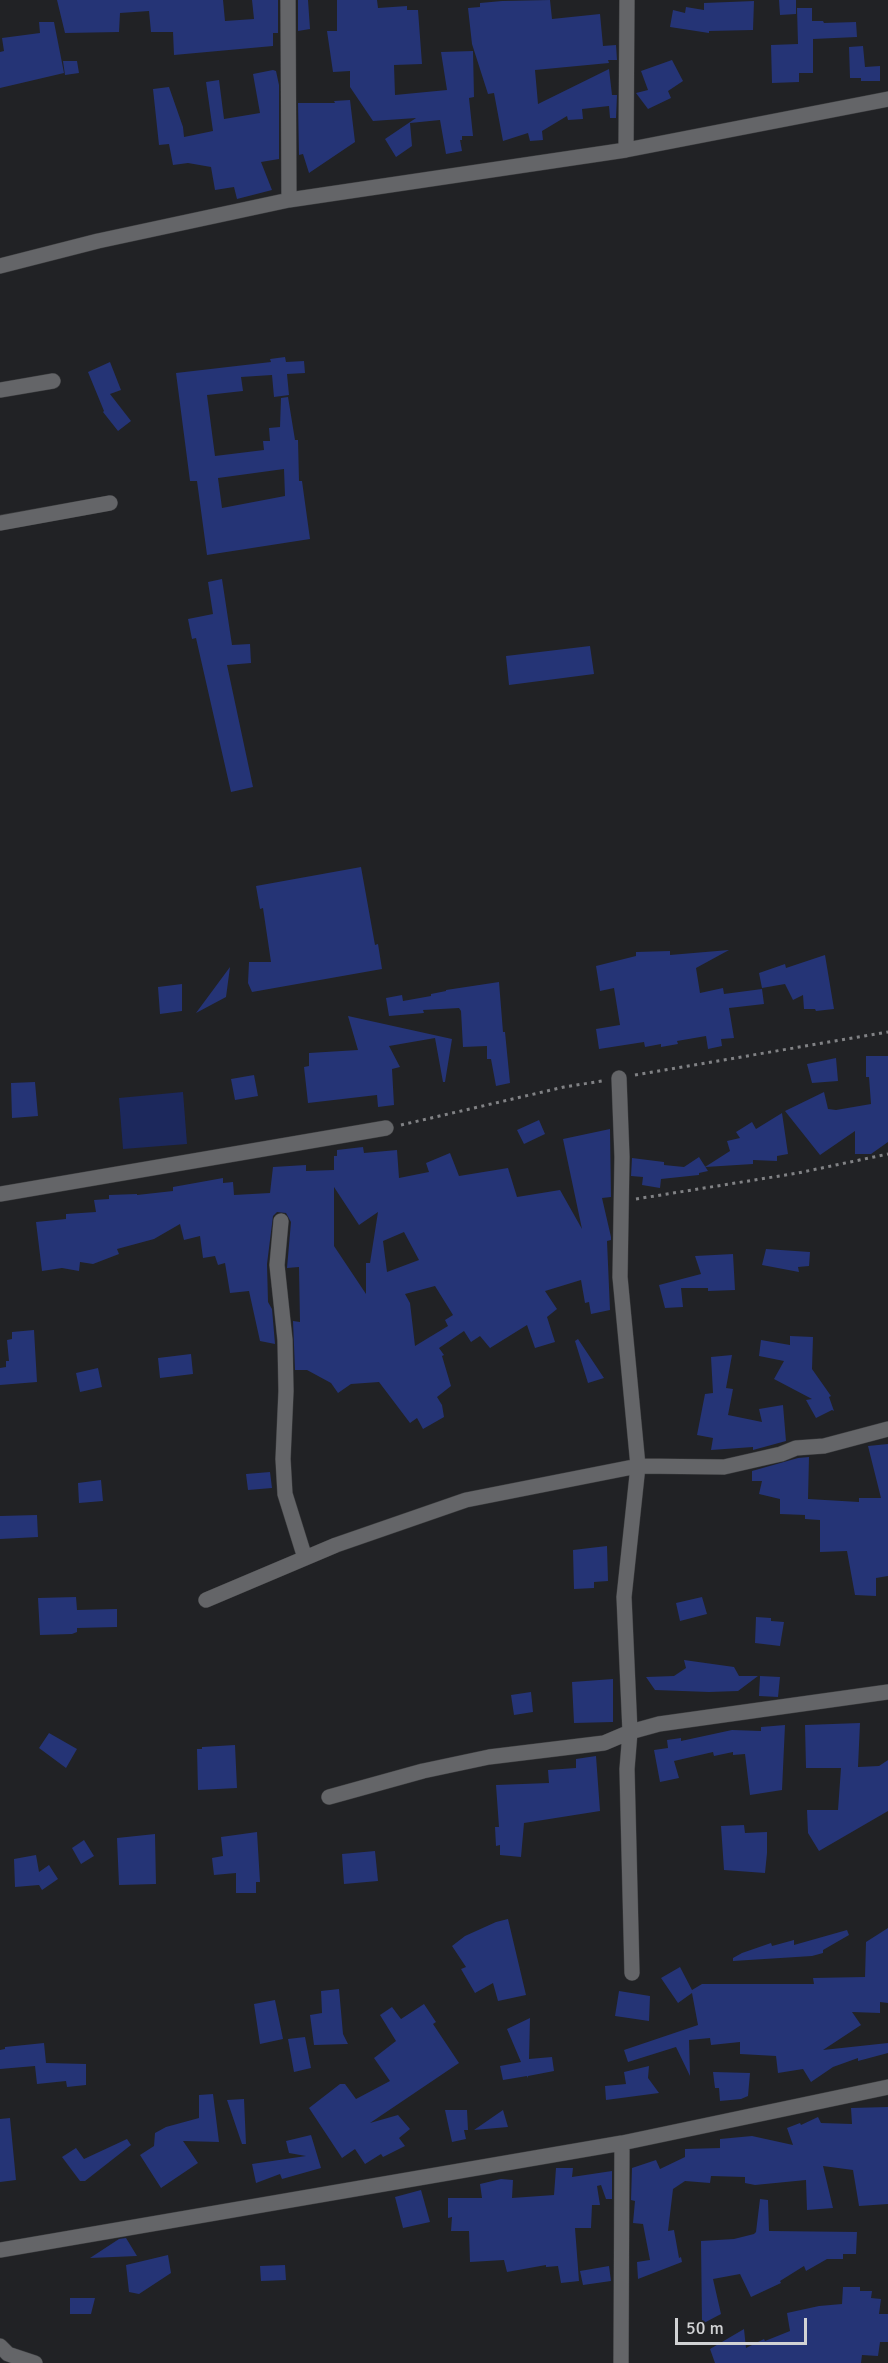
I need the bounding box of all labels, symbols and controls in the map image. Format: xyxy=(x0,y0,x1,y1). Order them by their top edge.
scale bar xyxy=(678,2306,810,2344)
text: 50 m xyxy=(686,2317,724,2339)

